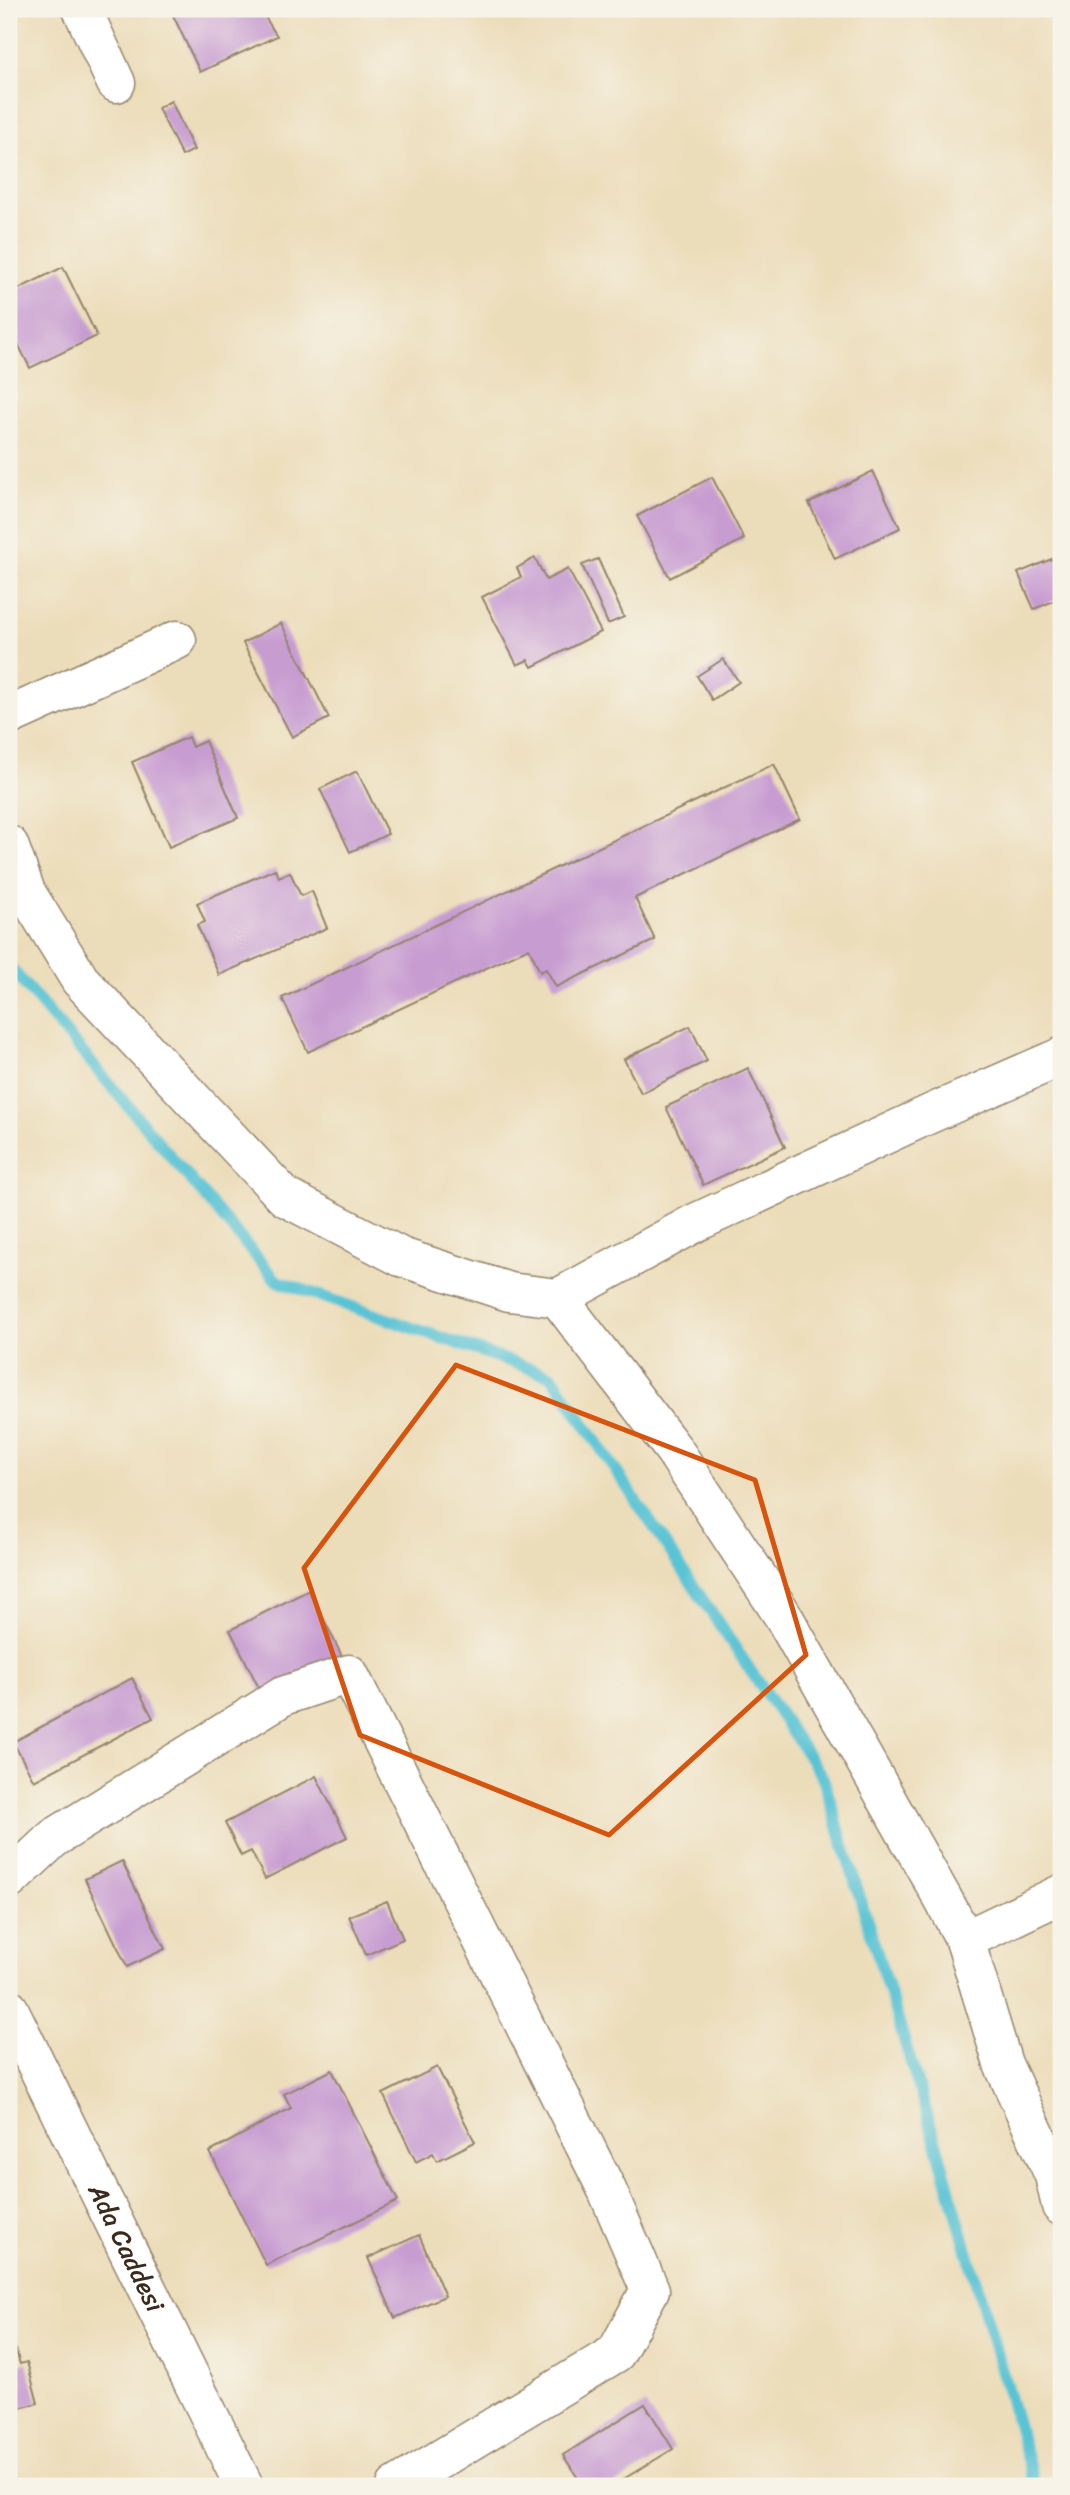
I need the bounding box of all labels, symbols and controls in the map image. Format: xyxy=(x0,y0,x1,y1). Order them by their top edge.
street label: Ada Caddesi xyxy=(75,2174,178,2321)

